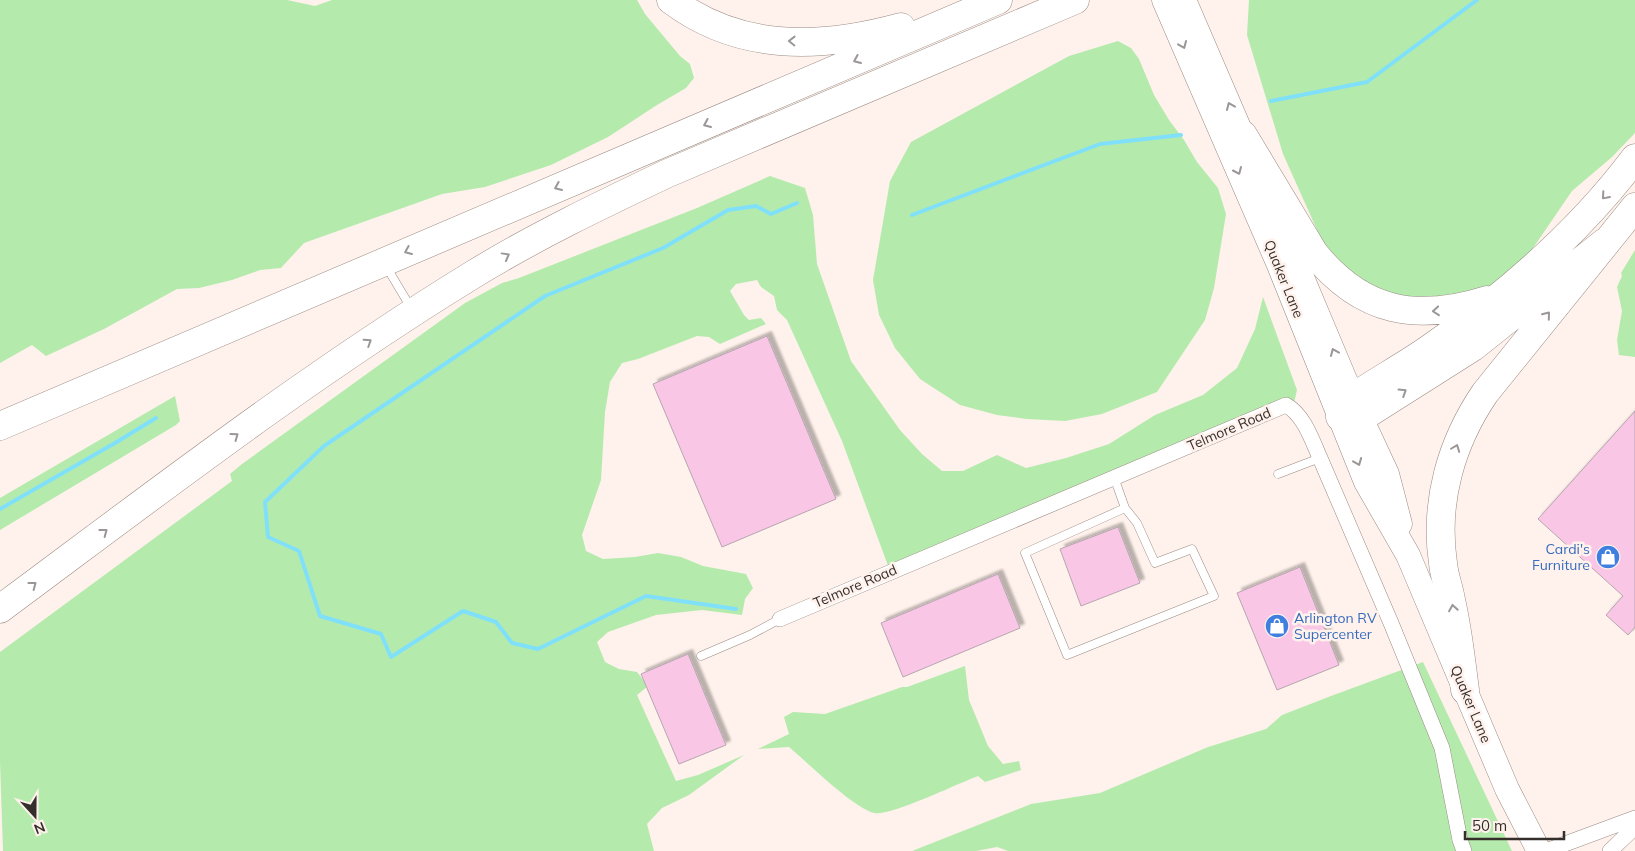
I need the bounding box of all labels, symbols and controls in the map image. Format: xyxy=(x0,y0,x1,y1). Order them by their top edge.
one-way arrow xyxy=(788,36,796,46)
one-way arrow xyxy=(1177,40,1188,49)
one-way arrow xyxy=(853,54,862,65)
one-way arrow xyxy=(1225,102,1236,111)
one-way arrow xyxy=(703,118,712,128)
one-way arrow xyxy=(1231,166,1242,175)
one-way arrow xyxy=(554,181,563,192)
one-way arrow xyxy=(1602,190,1610,199)
street label: Quaker Lane xyxy=(1260,237,1308,321)
one-way arrow xyxy=(404,244,413,255)
one-way arrow xyxy=(500,252,509,262)
one-way arrow xyxy=(1432,306,1440,317)
one-way arrow xyxy=(1541,311,1550,321)
one-way arrow xyxy=(362,339,371,348)
one-way arrow xyxy=(1330,348,1341,357)
one-way arrow xyxy=(1397,389,1406,398)
street label: Telmore Road xyxy=(1184,403,1274,455)
one-way arrow xyxy=(229,433,238,441)
one-way arrow xyxy=(1450,445,1460,453)
one-way arrow xyxy=(1352,457,1362,466)
one-way arrow xyxy=(98,529,108,538)
place label: Cardi's Furniture xyxy=(1532,540,1590,574)
shop icon: Cardi's Furniture xyxy=(1595,544,1621,570)
street label: Telmore Road xyxy=(810,560,900,612)
one-way arrow xyxy=(27,582,36,591)
one-way arrow xyxy=(1448,603,1458,612)
place label: Arlington RV Supercenter xyxy=(1294,609,1377,643)
shop icon: Arlington RV Supercenter xyxy=(1264,613,1290,639)
street label: Quaker Lane xyxy=(1447,662,1495,746)
north arrow xyxy=(10,791,60,841)
scale bar xyxy=(1465,808,1564,840)
text: 50 m xyxy=(1472,816,1507,835)
text: N xyxy=(31,818,48,838)

